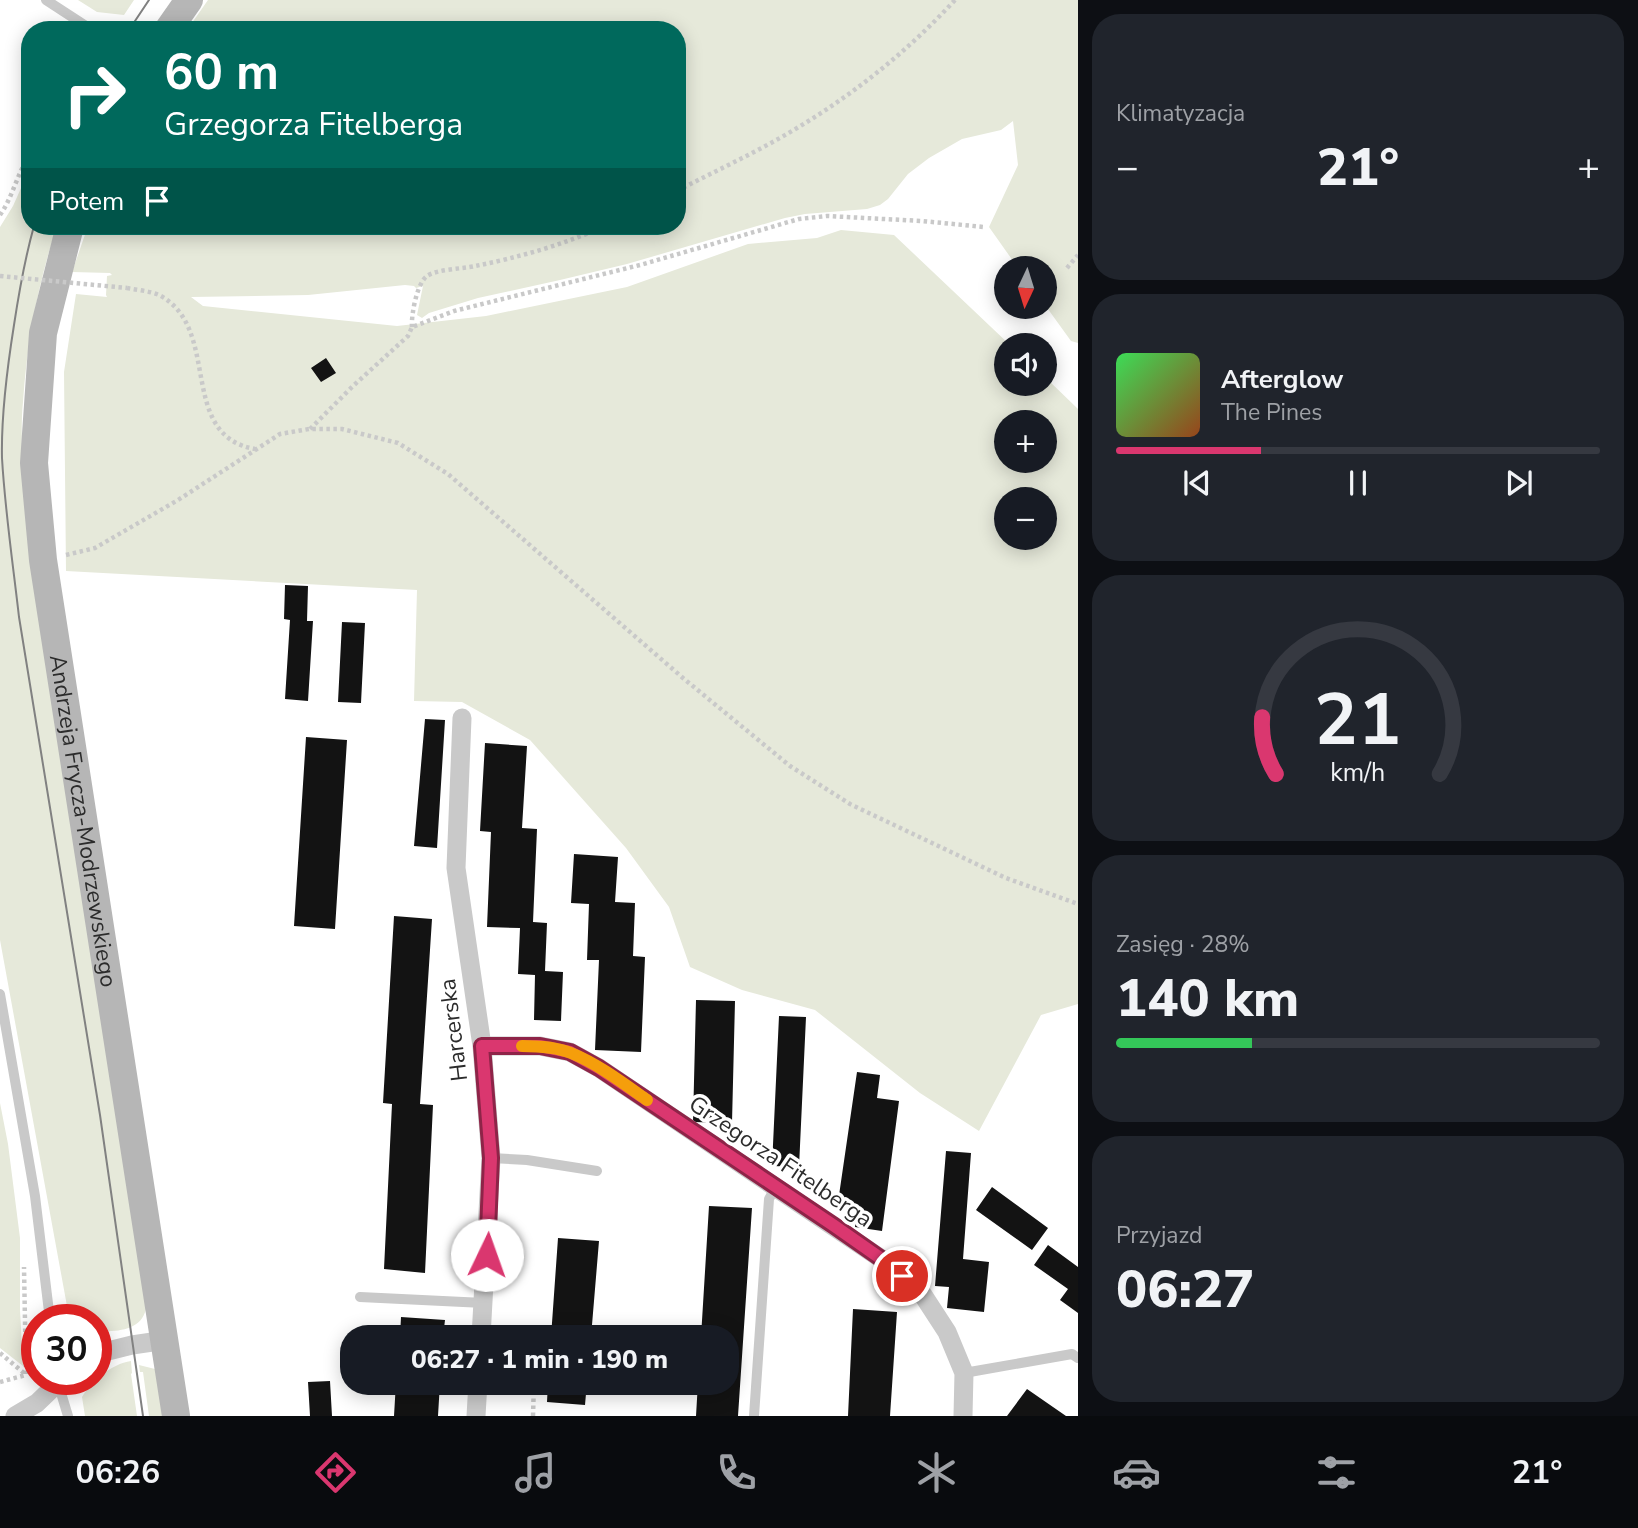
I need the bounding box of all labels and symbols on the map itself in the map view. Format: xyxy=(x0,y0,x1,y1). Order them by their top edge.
north arrow xyxy=(994,256,1057,318)
street label: Andrzeja Frycza-Modrzewskiego xyxy=(42,652,124,989)
street label: Harcerska xyxy=(432,977,475,1083)
street label: Grzegorza Fitelberga xyxy=(683,1088,879,1234)
position arrow xyxy=(450,1218,524,1292)
pin xyxy=(872,1246,932,1306)
speed limit sign: 30 xyxy=(21,1304,112,1395)

